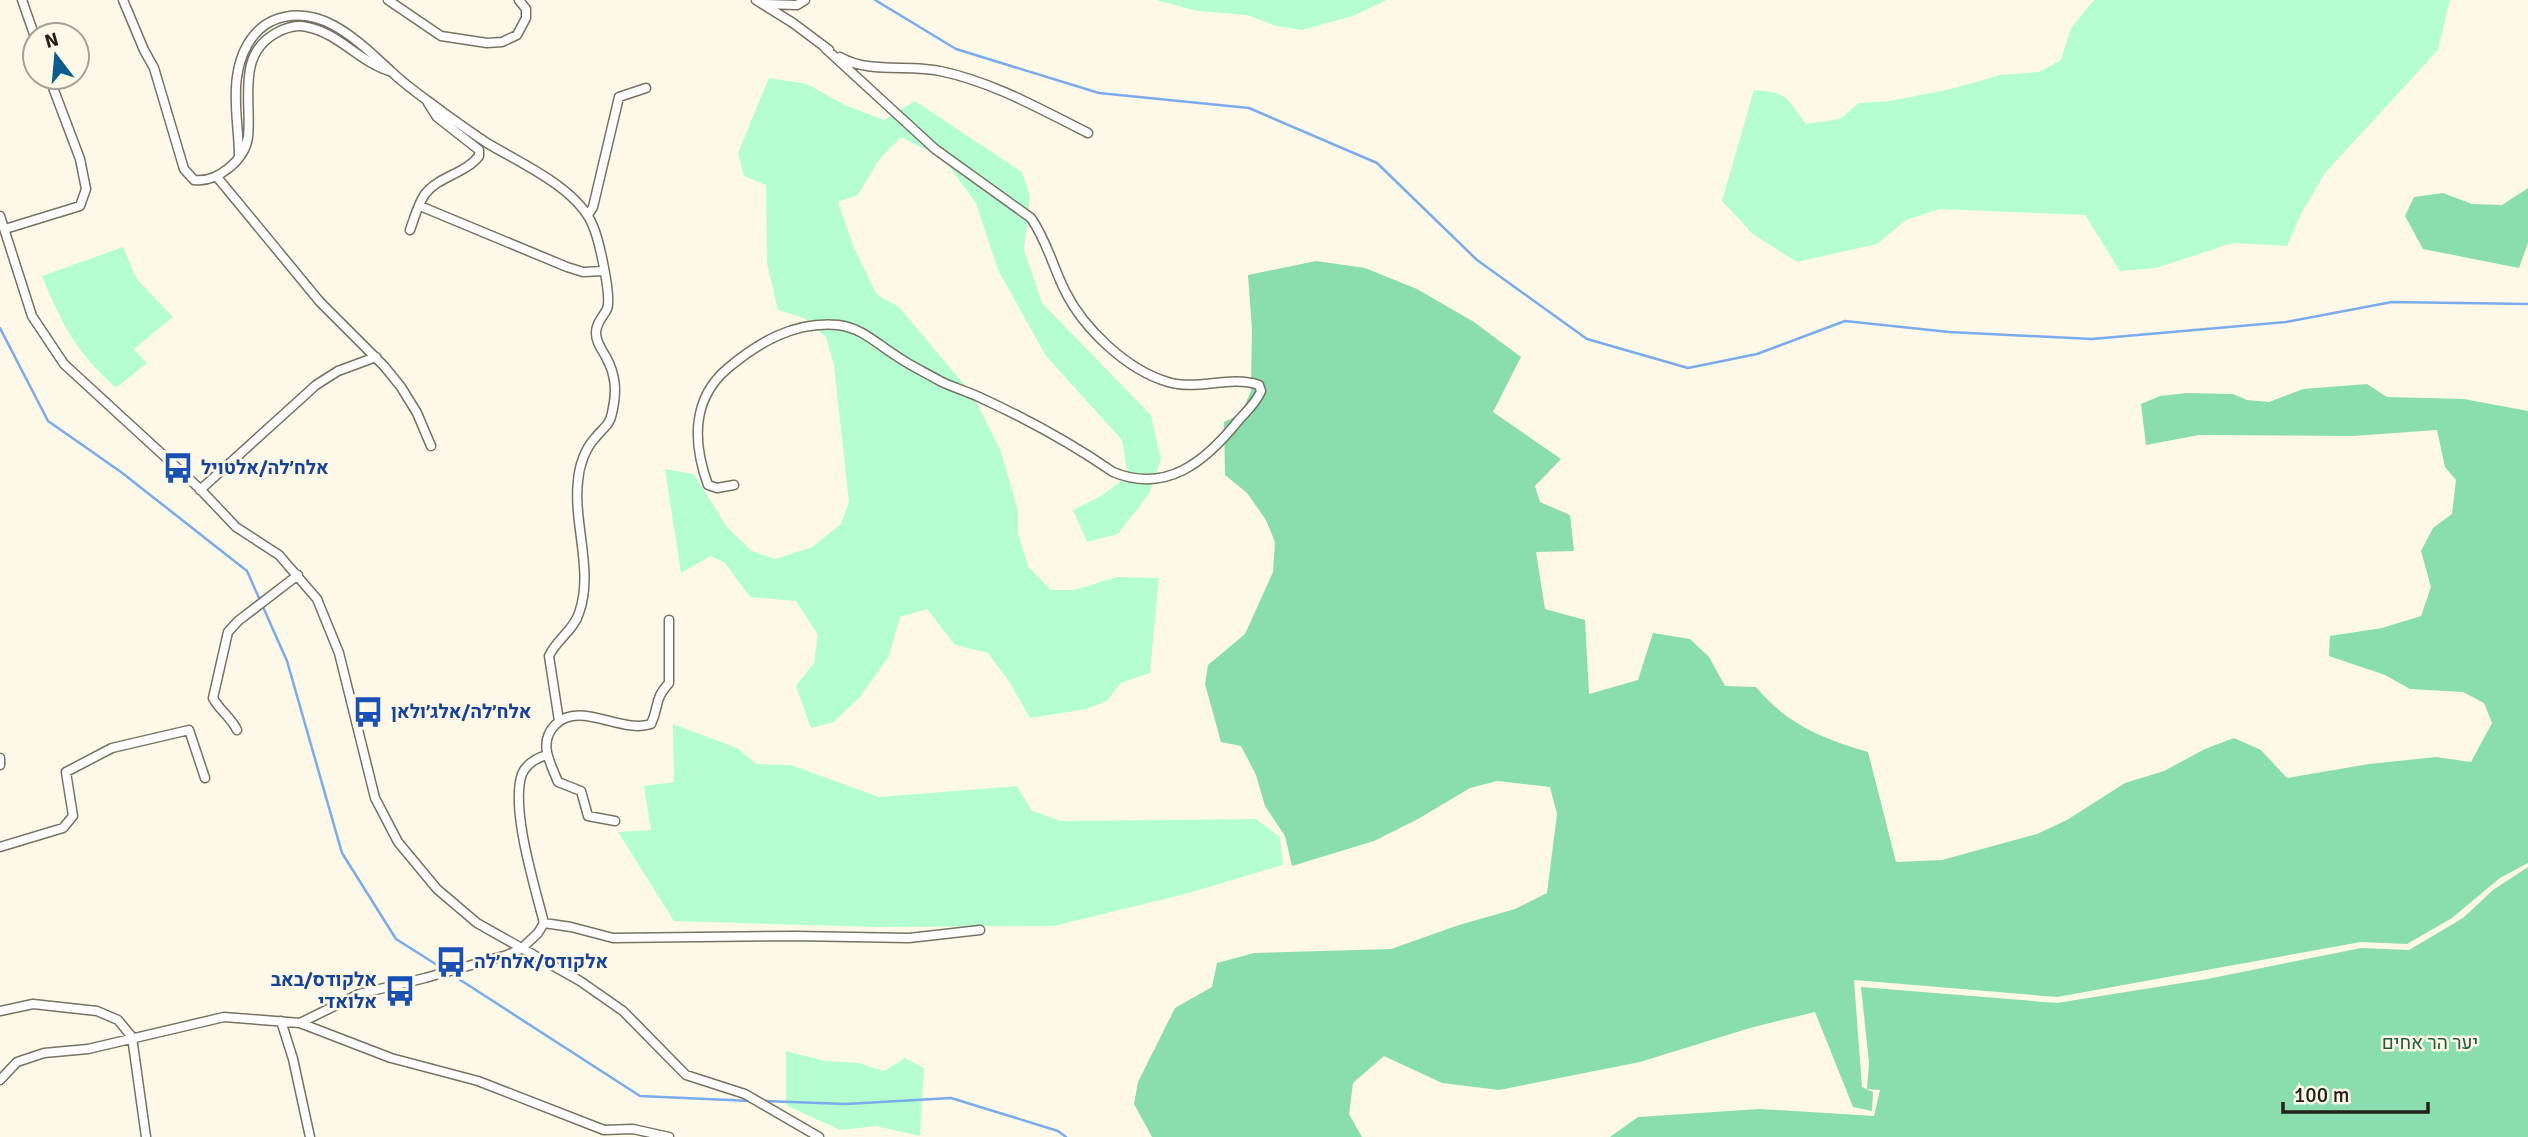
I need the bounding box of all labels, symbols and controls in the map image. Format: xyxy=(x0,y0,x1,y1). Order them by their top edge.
north arrow xyxy=(21,21,91,91)
text: N xyxy=(42,27,61,54)
bus stop icon: אלח׳לה/אלטויל xyxy=(161,451,195,485)
place label: אלח׳לה/אלטויל xyxy=(201,456,329,480)
bus stop icon: אלח׳לה/אלג׳ולאן xyxy=(351,695,385,729)
place label: אלח׳לה/אלג׳ולאן xyxy=(391,700,531,724)
bus stop icon: אלקודס/אלח׳לה xyxy=(434,945,468,979)
place label: אלקודס/אלח׳לה xyxy=(474,950,608,974)
place label: אלקודס/באב אלואדי xyxy=(271,968,377,1014)
bus stop icon: אלקודס/באב אלואדי xyxy=(383,974,417,1008)
park label: יער הר אחים xyxy=(2382,1031,2478,1055)
scale bar xyxy=(2283,1070,2428,1114)
text: 100 m xyxy=(2294,1082,2349,1108)

